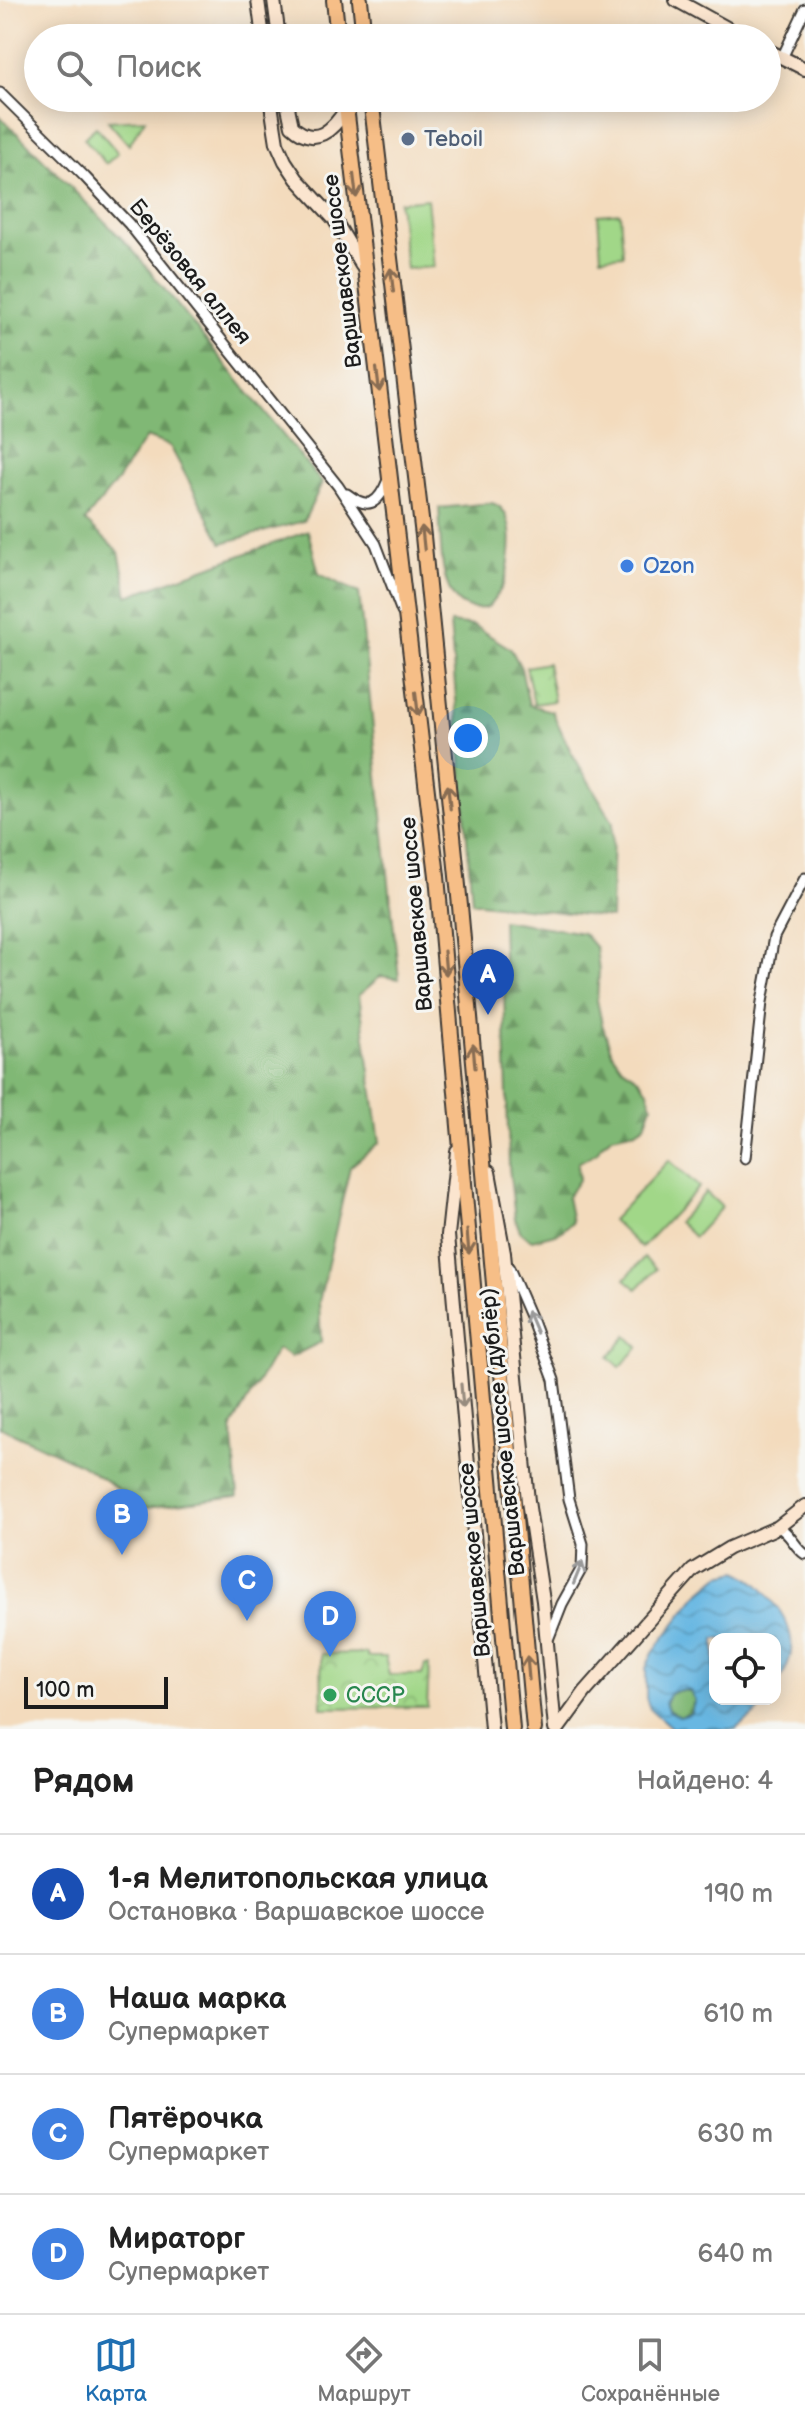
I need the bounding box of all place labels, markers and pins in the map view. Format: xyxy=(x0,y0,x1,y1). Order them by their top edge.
place label: Teboil xyxy=(424,126,483,153)
marker: Teboil xyxy=(399,130,417,148)
place label: Ozon xyxy=(643,553,695,580)
marker: Ozon xyxy=(618,557,636,575)
pin: A xyxy=(462,949,514,1015)
pin: B xyxy=(96,1489,148,1555)
pin: C xyxy=(221,1555,273,1621)
pin: D xyxy=(304,1591,356,1657)
place label: СССР xyxy=(346,1682,405,1709)
marker: СССР xyxy=(321,1686,339,1704)

